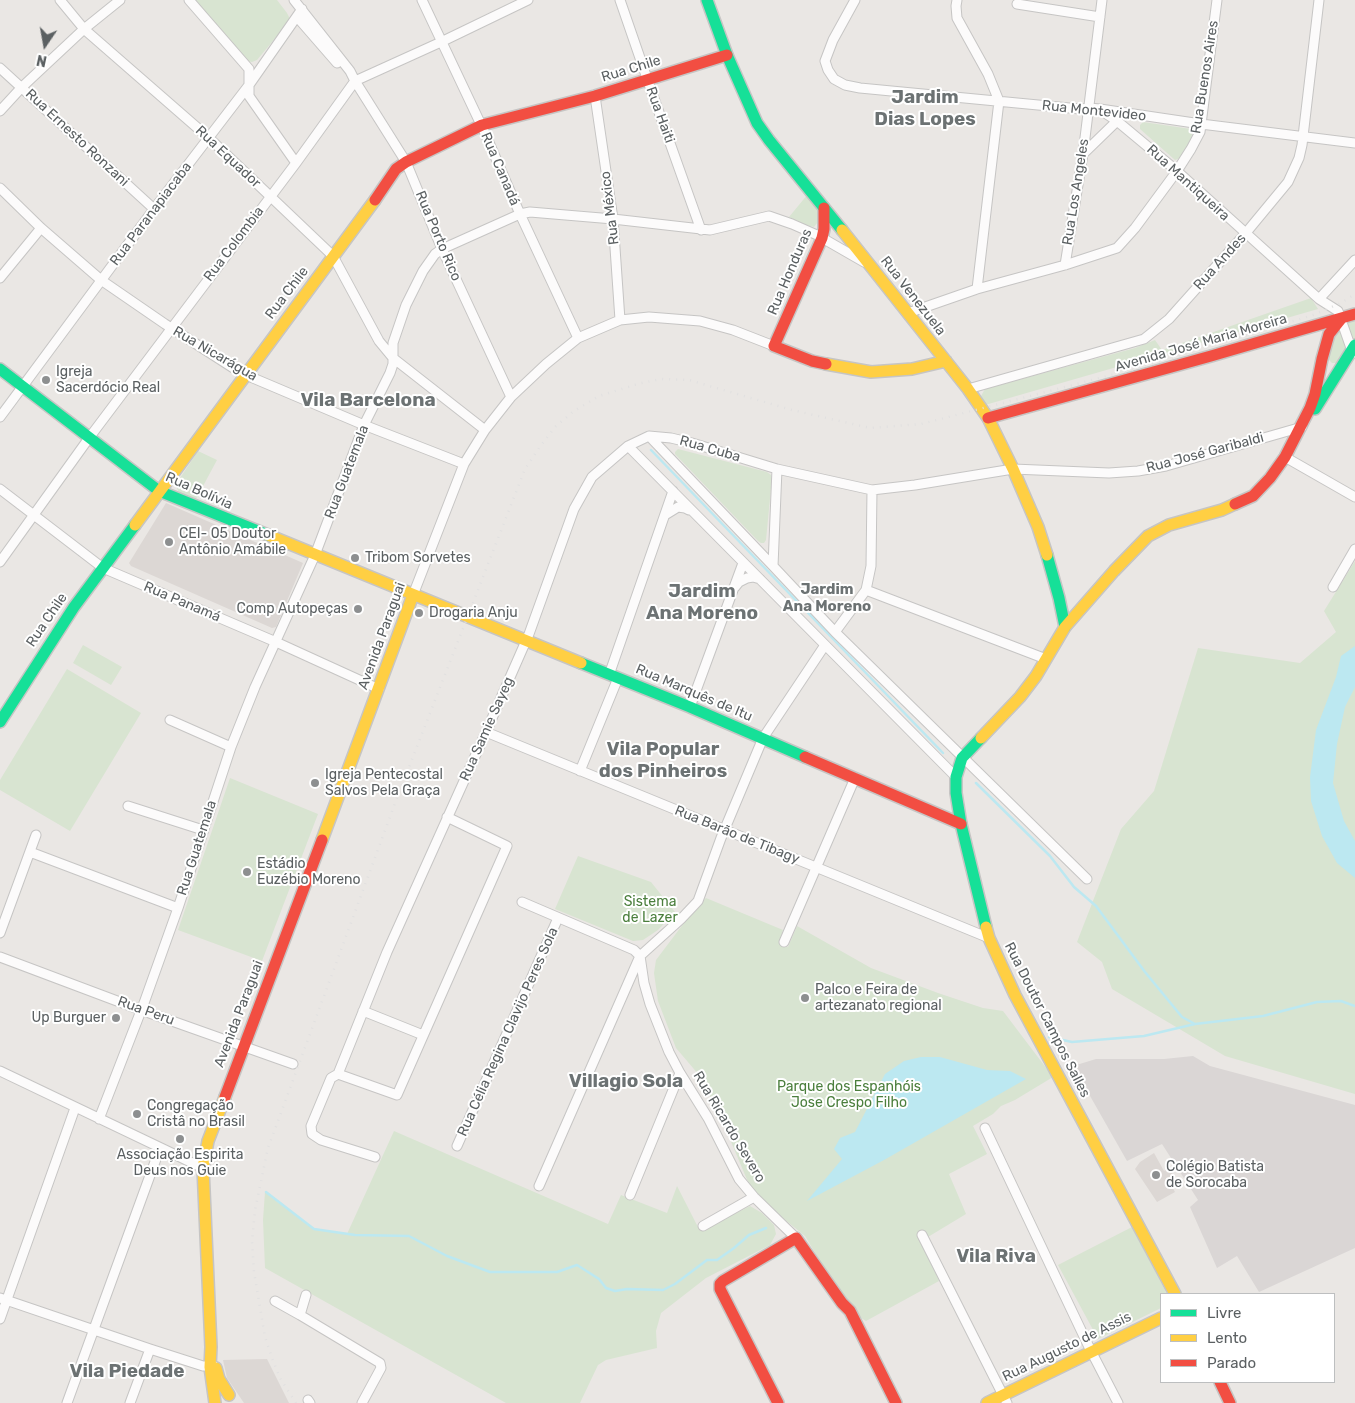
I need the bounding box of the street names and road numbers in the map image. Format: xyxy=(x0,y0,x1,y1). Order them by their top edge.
street label: Rua Buenos Aires xyxy=(1188,19,1222,135)
street label: Rua Chile xyxy=(599,52,663,86)
street label: Rua Haiti xyxy=(642,85,678,145)
street label: Rua Ernesto Ronzani xyxy=(22,86,132,190)
street label: Rua Montevideo xyxy=(1041,97,1147,125)
street label: Rua Equador xyxy=(192,122,264,192)
street label: Rua Canadá xyxy=(477,130,523,208)
street label: Rua Los Angeles xyxy=(1059,138,1093,246)
street label: Rua Mantiqueira xyxy=(1143,141,1233,225)
street label: Rua Paranapiacaba xyxy=(107,159,195,269)
street label: Rua México xyxy=(597,170,623,246)
street label: Rua Porto Rico xyxy=(411,188,465,284)
street label: Rua Colombia xyxy=(200,203,268,285)
street label: Rua Honduras xyxy=(764,226,816,318)
street label: Rua Andes xyxy=(1190,230,1250,294)
street label: Rua Venezuela xyxy=(877,253,949,339)
street label: Rua Chile xyxy=(262,263,312,323)
street label: Avenida José Maria Moreira xyxy=(1113,310,1289,376)
street label: Rua Nicarágua xyxy=(170,323,260,385)
street label: Rua Guatemala xyxy=(321,423,373,521)
street label: Rua José Garibaldi xyxy=(1144,429,1266,477)
street label: Rua Cuba xyxy=(678,432,742,466)
street label: Rua Bolívia xyxy=(163,469,235,513)
street label: Rua Panamá xyxy=(141,578,223,626)
street label: Avenida Paraguai xyxy=(355,580,409,692)
street label: Rua Chile xyxy=(23,590,71,650)
street label: Rua Marquês de Itu xyxy=(633,661,755,725)
street label: Rua Samie Sayeg xyxy=(456,674,518,784)
street label: Rua Guatemala xyxy=(174,798,220,898)
street label: Rua Barão de Tibagy xyxy=(672,802,802,868)
street label: Rua Célia Regina Clavijo Peres Sola xyxy=(454,925,562,1139)
street label: Rua Doutor Campos Salles xyxy=(1001,940,1093,1100)
street label: Avenida Paraguai xyxy=(211,958,267,1070)
street label: Rua Peru xyxy=(115,993,177,1029)
street label: Rua Ricardo Severo xyxy=(689,1068,769,1186)
street label: Rua Augusto de Assis xyxy=(1000,1309,1134,1385)

